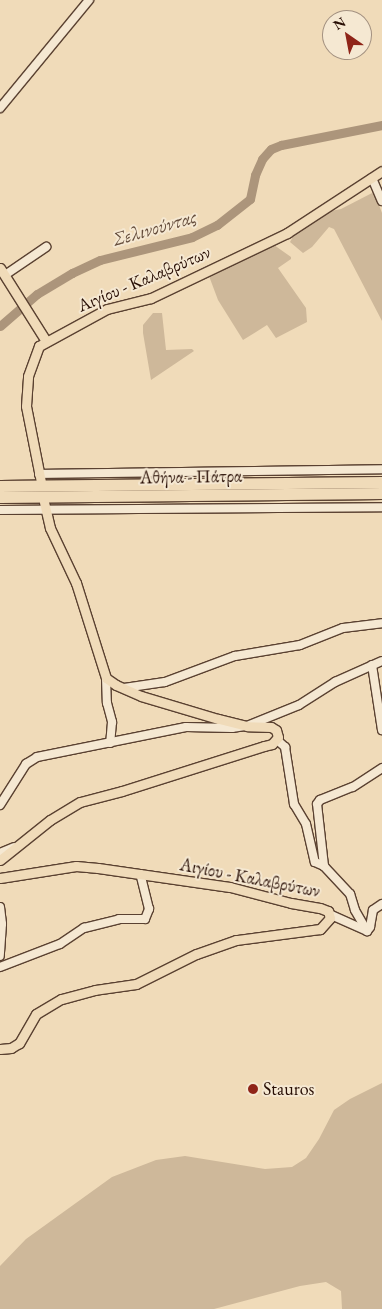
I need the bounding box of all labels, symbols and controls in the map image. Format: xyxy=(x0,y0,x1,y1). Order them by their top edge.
north arrow xyxy=(322,10,372,60)
text: N xyxy=(330,13,349,34)
water label: Σελινούντας xyxy=(111,205,199,251)
street label: Αιγίου - Καλαβρύτων xyxy=(74,241,214,317)
street label: Αθήνα - Πάτρα xyxy=(140,465,242,489)
street label: Αιγίου - Καλαβρύτων xyxy=(178,854,322,902)
place label: Stauros xyxy=(263,1078,314,1100)
marker: Stauros xyxy=(247,1083,259,1095)

